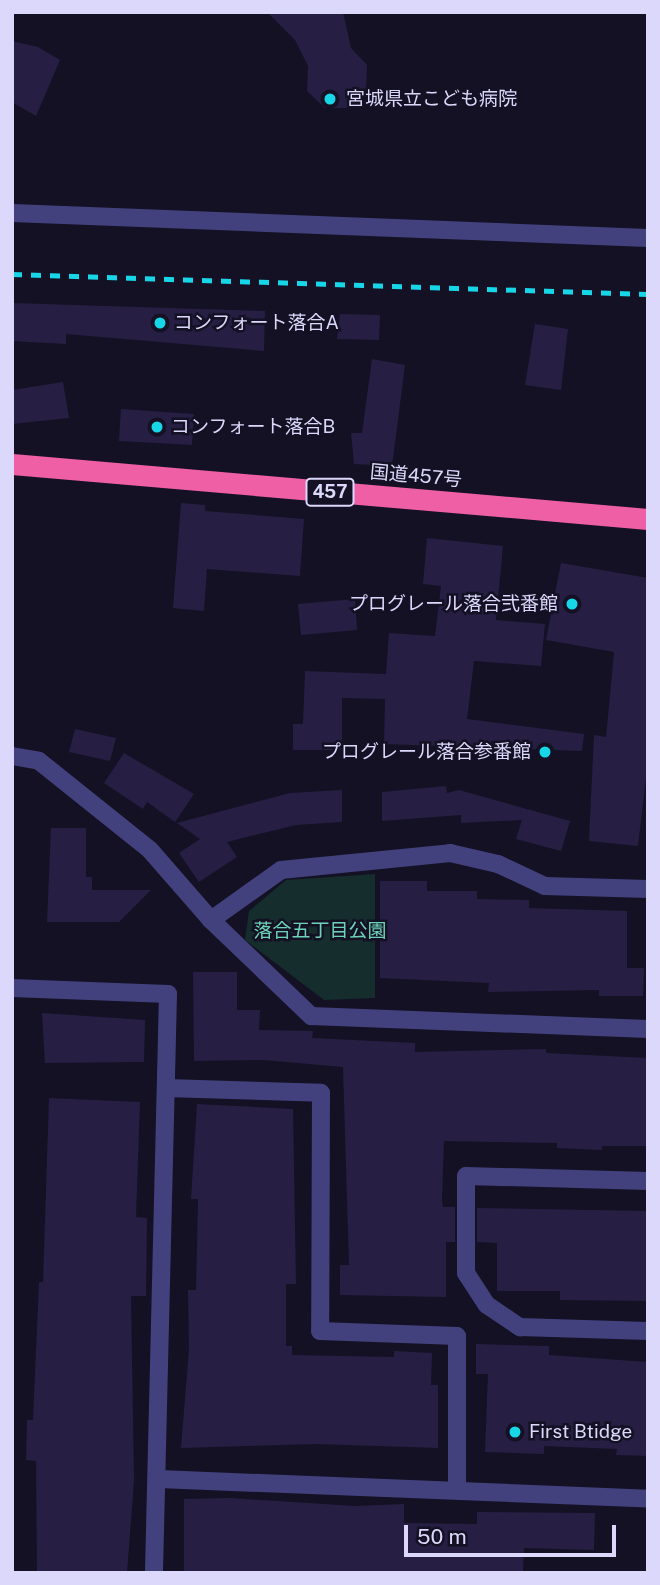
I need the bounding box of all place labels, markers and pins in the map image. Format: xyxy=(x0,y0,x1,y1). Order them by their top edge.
place label: 宮城県立こども病院 xyxy=(346,88,517,110)
marker: 宮城県立こども病院 xyxy=(320,89,340,109)
place label: コンフォート落合A xyxy=(174,312,339,334)
marker: コンフォート落合A xyxy=(152,315,168,331)
place label: コンフォート落合B xyxy=(171,416,336,438)
marker: コンフォート落合B xyxy=(149,419,165,435)
place label: プログレール落合弐番館 xyxy=(349,593,558,615)
marker: プログレール落合弐番館 xyxy=(564,596,580,612)
place label: プログレール落合参番館 xyxy=(322,741,531,763)
marker: プログレール落合参番館 xyxy=(537,744,553,760)
place label: First Btidge xyxy=(529,1421,632,1443)
marker: First Btidge xyxy=(507,1424,523,1440)

